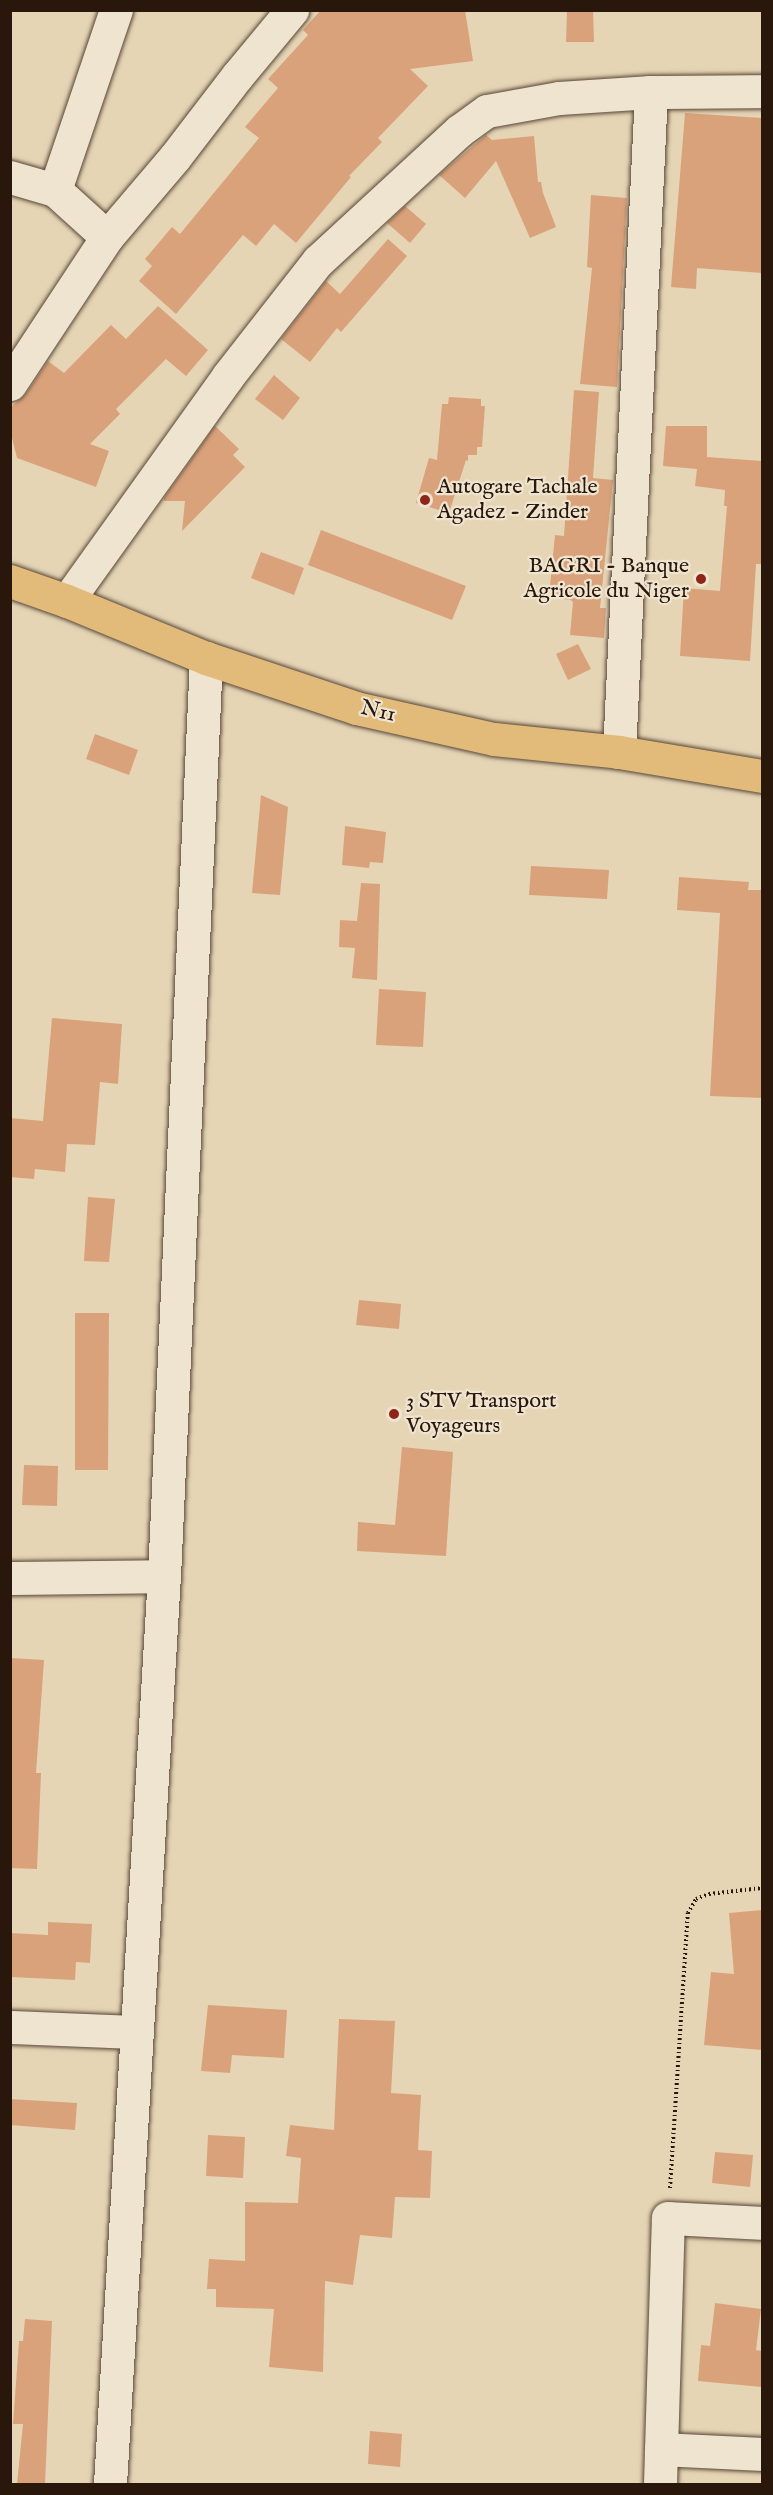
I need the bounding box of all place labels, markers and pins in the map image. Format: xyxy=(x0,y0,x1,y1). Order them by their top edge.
place label: Autogare Tachale Agadez - Zinder xyxy=(437,474,598,526)
marker: Autogare Tachale Agadez - Zinder xyxy=(418,493,432,507)
place label: BAGRI - Banque Agricole du Niger xyxy=(524,553,689,604)
marker: BAGRI - Banque Agricole du Niger xyxy=(694,572,708,586)
place label: 3 STV Transport Voyageurs xyxy=(406,1388,557,1440)
marker: 3 STV Transport Voyageurs xyxy=(387,1407,401,1421)

